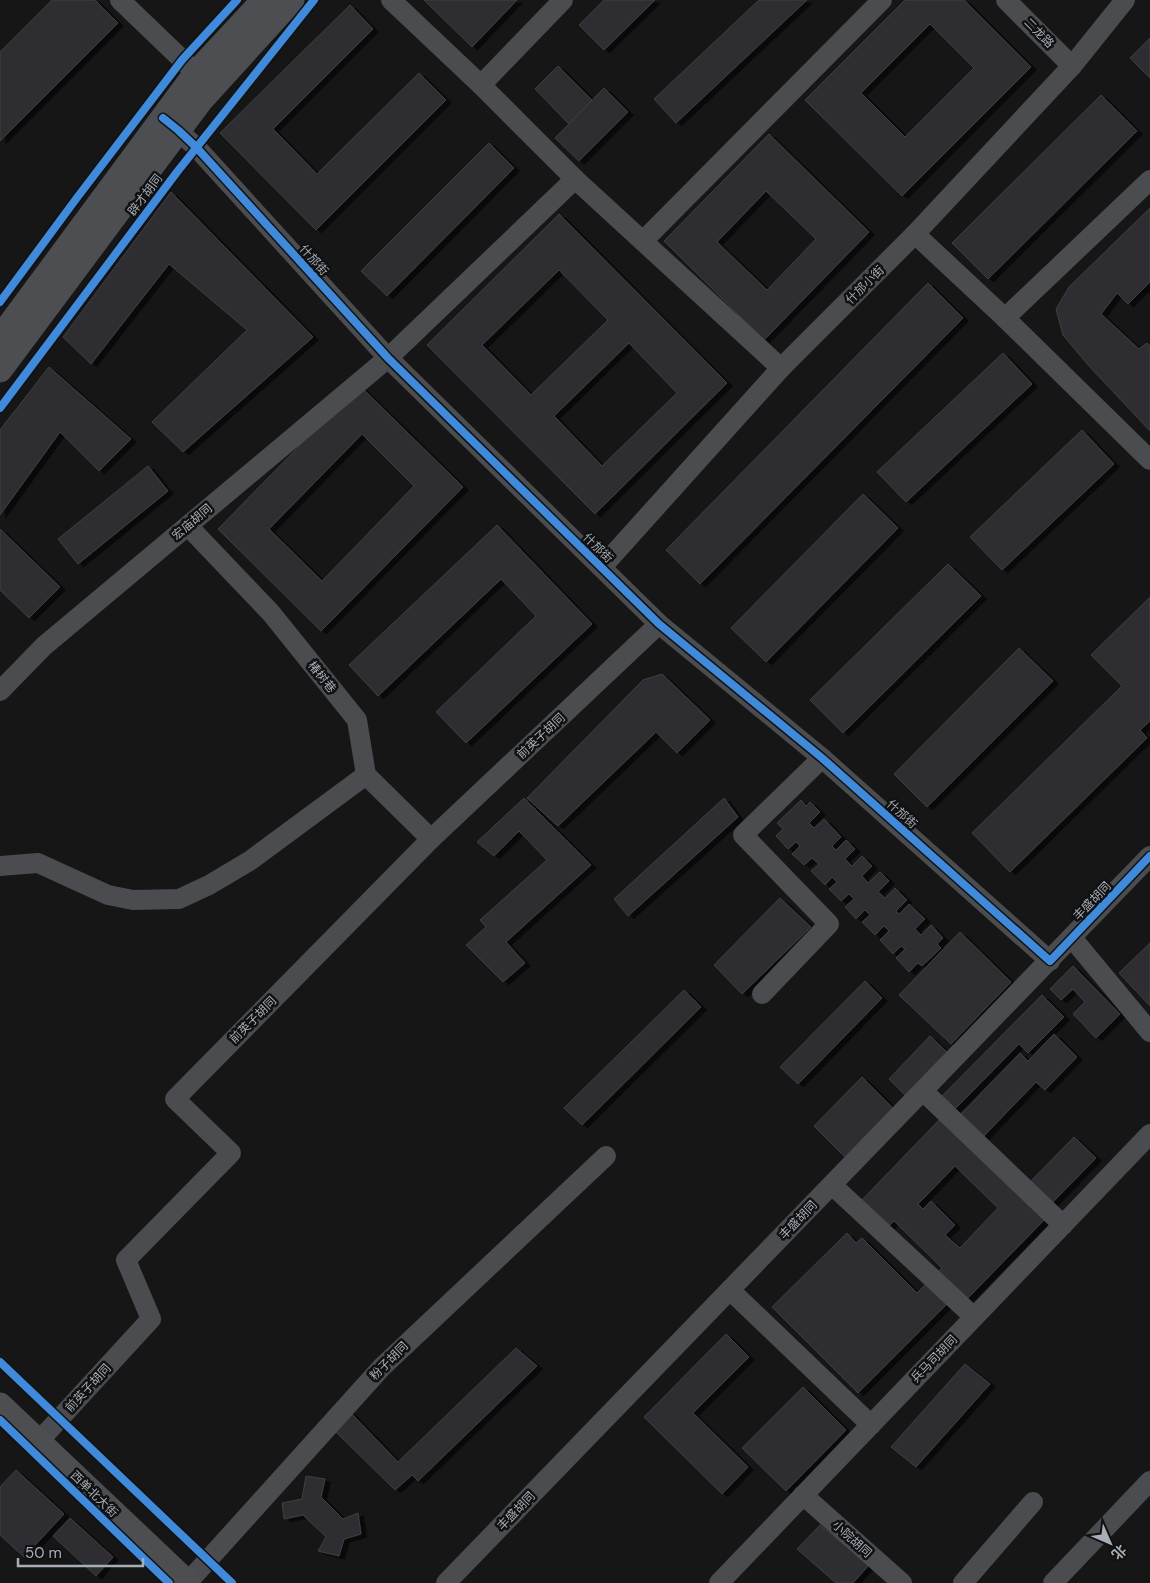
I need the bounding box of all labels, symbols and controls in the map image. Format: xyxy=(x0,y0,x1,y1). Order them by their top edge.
street label: 二龙路 xyxy=(1021,15,1057,51)
street label: 辟才胡同 xyxy=(124,171,166,219)
street label: 什邡街 xyxy=(296,241,332,279)
street label: 什邡小街 xyxy=(842,262,888,308)
street label: 宏庙胡同 xyxy=(168,500,216,544)
street label: 什邡街 xyxy=(579,530,617,566)
street label: 椿树巷 xyxy=(304,658,340,696)
street label: 前英子胡同 xyxy=(514,710,568,762)
street label: 什邡街 xyxy=(883,796,921,832)
street label: 丰盛胡同 xyxy=(1070,878,1114,924)
street label: 前英子胡同 xyxy=(226,993,280,1047)
street label: 丰盛胡同 xyxy=(776,1197,820,1243)
street label: 兵马司胡同 xyxy=(907,1332,961,1386)
street label: 粉子胡同 xyxy=(366,1338,412,1384)
street label: 前英子胡同 xyxy=(62,1361,114,1415)
street label: 西单北大街 xyxy=(67,1467,121,1521)
street label: 丰盛胡同 xyxy=(494,1488,538,1534)
street label: 小院胡同 xyxy=(829,1517,875,1561)
north arrow xyxy=(1085,1518,1135,1568)
scale bar xyxy=(18,1536,142,1568)
text: 北 xyxy=(1108,1541,1131,1564)
text: 50 m xyxy=(25,1543,62,1563)

